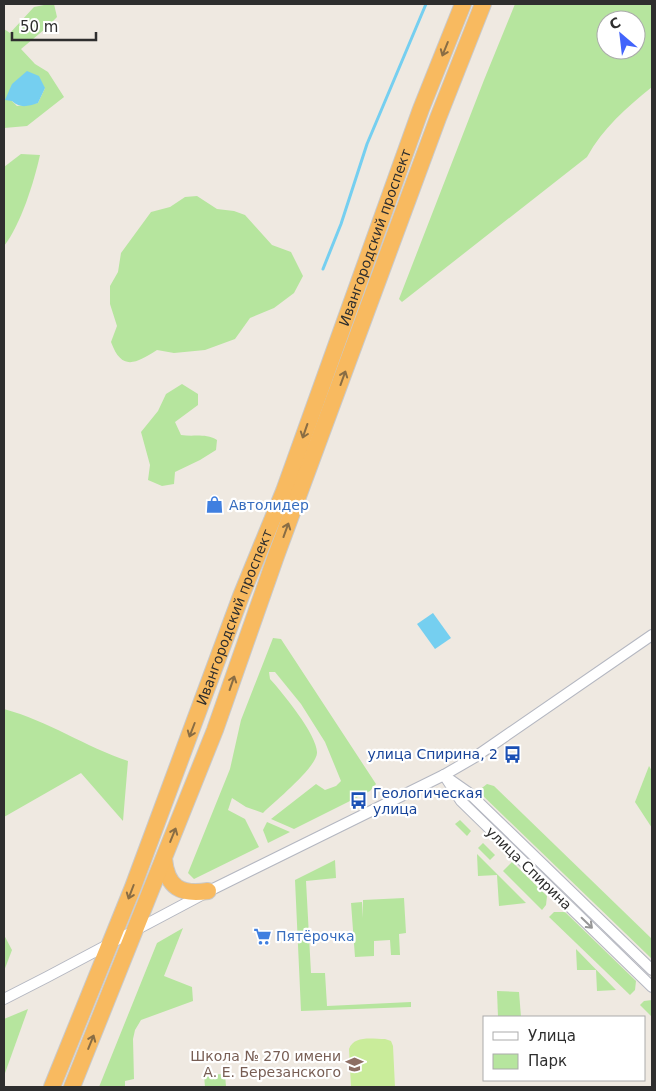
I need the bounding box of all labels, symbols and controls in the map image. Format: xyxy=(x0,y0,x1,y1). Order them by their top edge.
scale bar xyxy=(12,10,96,42)
north arrow xyxy=(596,10,646,60)
text: С xyxy=(607,14,623,33)
text: 50 m xyxy=(20,18,58,36)
one-way arrow xyxy=(440,41,449,56)
street label: Ивангородский проспект xyxy=(336,147,414,328)
one-way arrow xyxy=(339,371,348,386)
one-way arrow xyxy=(300,423,309,439)
shop icon: Автолидер xyxy=(205,495,225,515)
place label: Автолидер xyxy=(229,497,309,513)
one-way arrow xyxy=(282,523,291,538)
street label: Ивангородский проспект xyxy=(193,527,275,707)
one-way arrow xyxy=(227,675,237,691)
one-way arrow xyxy=(187,722,196,737)
bus stop icon: улица Спирина, 2 xyxy=(502,744,522,764)
place label: улица Спирина, 2 xyxy=(368,746,498,762)
place label: Геологическая улица xyxy=(373,785,483,817)
bus stop icon: Геологическая улица xyxy=(349,791,369,811)
street label: улица Спирина xyxy=(483,823,575,913)
one-way arrow xyxy=(169,828,179,843)
one-way arrow xyxy=(126,885,135,900)
one-way arrow xyxy=(581,917,593,929)
supermarket icon: Пятёрочка xyxy=(252,926,272,946)
place label: Пятёрочка xyxy=(276,928,354,944)
legend xyxy=(483,1016,646,1081)
text: Улица xyxy=(528,1027,576,1045)
one-way arrow xyxy=(86,1035,96,1050)
place label: Школа № 270 имени А. Е. Березанского xyxy=(190,1048,341,1080)
text: Парк xyxy=(528,1052,567,1070)
school or university icon: Школа № 270 имени А. Е. Березанского xyxy=(345,1054,365,1074)

